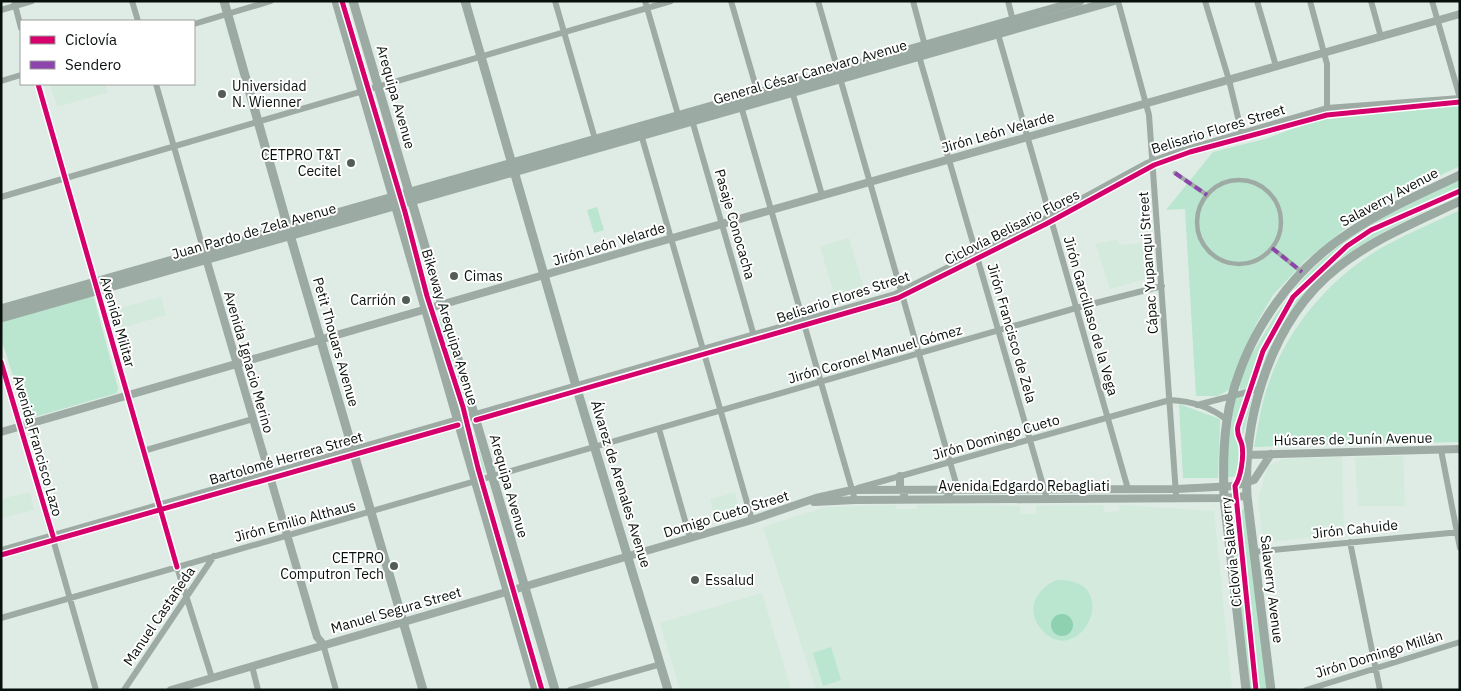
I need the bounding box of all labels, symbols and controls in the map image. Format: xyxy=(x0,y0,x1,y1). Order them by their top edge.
legend xyxy=(20,20,195,85)
text: Ciclovía xyxy=(65,30,117,49)
street label: General César Canevaro Avenue xyxy=(711,36,909,108)
street label: Arequipa Avenue xyxy=(373,43,419,151)
text: Sendero xyxy=(65,55,121,74)
place label: Universidad N. Wienner xyxy=(232,77,307,111)
marker: Universidad N. Wienner xyxy=(216,88,228,100)
street label: Belisario Flores Street xyxy=(1149,100,1287,158)
street label: Jirón León Velarde xyxy=(940,107,1057,157)
place label: CETPRO T&T Cecitel xyxy=(261,146,341,180)
marker: CETPRO T&T Cecitel xyxy=(345,157,357,169)
street label: Salaverry Avenue xyxy=(1337,163,1441,230)
street label: Pasaje Conocacha xyxy=(711,167,759,282)
street label: Ciclovía Belisario Flores xyxy=(941,185,1083,269)
street label: Cápac Yupanqui Street xyxy=(1134,191,1162,335)
street label: Juan Pardo de Zela Avenue xyxy=(170,199,339,263)
street label: Jirón León Velarde xyxy=(551,218,668,270)
street label: Jirón Garcillaso de la Vega xyxy=(1060,234,1123,398)
street label: Bikeway Arequipa Avenue xyxy=(418,247,482,408)
street label: Jirón Francisco de Zela xyxy=(983,261,1041,405)
place label: Cimas xyxy=(464,267,503,285)
street label: Belisario Flores Street xyxy=(774,267,912,327)
marker: Cimas xyxy=(448,270,460,282)
street label: Avenida Militar xyxy=(97,275,139,369)
street label: Petit Thouars Avenue xyxy=(309,275,363,409)
street label: Avenida Ignacio Merino xyxy=(220,289,278,435)
place label: Carrión xyxy=(350,291,396,309)
marker: Carrión xyxy=(400,294,412,306)
street label: Jirón Coronel Manuel Gómez xyxy=(786,320,965,388)
street label: Avenida Francisco Lazo xyxy=(9,373,67,519)
street label: Álvarez de Arenales Avenue xyxy=(587,398,656,570)
street label: Jirón Domingo Cueto xyxy=(930,410,1062,464)
street label: Bartolomé Herrera Street xyxy=(207,427,365,489)
street label: Húsares de Junín Avenue xyxy=(1274,429,1433,449)
street label: Arequipa Avenue xyxy=(486,432,532,540)
street label: Avenida Edgardo Rebagliati xyxy=(938,477,1110,495)
street label: Domigo Cueto Street xyxy=(661,486,791,542)
street label: Jirón Emilio Althaus xyxy=(232,496,358,546)
street label: Ciclovía Salaverry xyxy=(1216,496,1246,608)
street label: Jirón Cahuide xyxy=(1311,516,1399,542)
street label: Salaverry Avenue xyxy=(1256,534,1288,644)
place label: CETPRO Computron Tech xyxy=(280,549,384,583)
marker: CETPRO Computron Tech xyxy=(388,560,400,572)
street label: Manuel Castañeda xyxy=(119,562,199,669)
place label: Essalud xyxy=(705,571,754,589)
marker: Essalud xyxy=(689,574,701,586)
street label: Manuel Segura Street xyxy=(329,583,463,637)
street label: Jirón Domingo Millán xyxy=(1313,626,1445,682)

